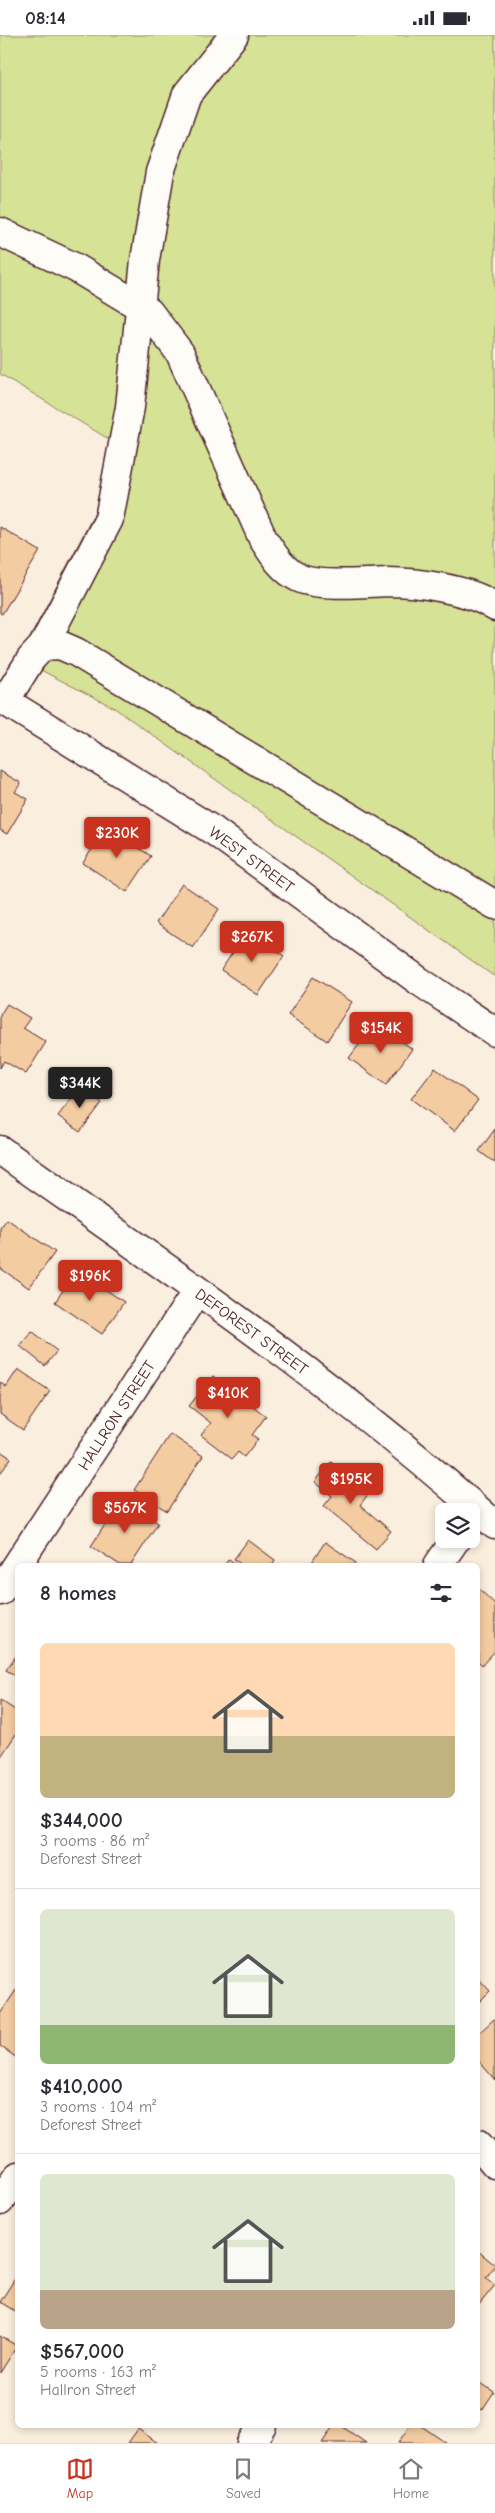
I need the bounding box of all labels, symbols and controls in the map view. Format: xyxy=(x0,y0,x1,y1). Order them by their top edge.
text: 08:14 xyxy=(25,7,66,29)
pin: $230K xyxy=(82,817,152,859)
street label: WEST STREET xyxy=(206,823,298,897)
text: $230K xyxy=(95,824,139,842)
pin: $267K xyxy=(217,921,287,963)
text: $267K xyxy=(231,928,273,946)
pin: $154K xyxy=(346,1011,416,1054)
text: $154K xyxy=(361,1019,401,1037)
pin: $344K xyxy=(45,1067,115,1109)
text: $344K xyxy=(59,1074,101,1092)
pin: $196K xyxy=(55,1259,125,1302)
text: $196K xyxy=(69,1267,111,1285)
street label: DEFOREST STREET xyxy=(192,1285,312,1379)
street label: HALLRON STREET xyxy=(75,1357,159,1474)
pin: $410K xyxy=(193,1377,263,1419)
text: $410K xyxy=(207,1384,249,1402)
pin: $195K xyxy=(316,1463,386,1505)
text: $195K xyxy=(330,1470,372,1488)
pin: $567K xyxy=(90,1491,160,1534)
text: $567K xyxy=(104,1499,146,1517)
map controls xyxy=(435,1503,480,1548)
button: layers xyxy=(435,1503,480,1548)
icon: filters xyxy=(427,1579,455,1607)
text: 8 homes xyxy=(40,1581,116,1605)
icon: home xyxy=(203,1676,293,1766)
text: $344,000 xyxy=(40,1808,123,1832)
text: 3 rooms · 86 m² xyxy=(40,1832,149,1850)
text: Deforest Street xyxy=(40,1850,141,1868)
icon: home xyxy=(203,1941,293,2031)
text: $410,000 xyxy=(40,2074,123,2098)
text: 3 rooms · 104 m² xyxy=(40,2098,156,2116)
text: Deforest Street xyxy=(40,2116,141,2134)
icon: home xyxy=(203,2206,293,2296)
text: $567,000 xyxy=(40,2339,124,2363)
text: 5 rooms · 163 m² xyxy=(40,2363,156,2381)
text: Hallron Street xyxy=(40,2381,136,2399)
tab: Map xyxy=(66,2455,94,2502)
tab: Saved xyxy=(226,2455,261,2502)
tab: Home xyxy=(393,2455,429,2502)

